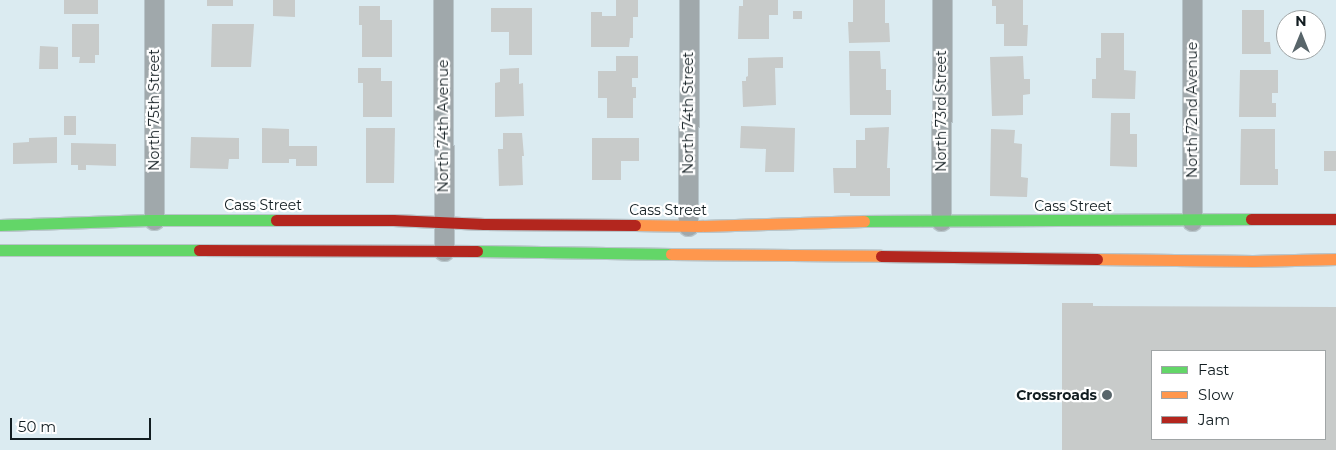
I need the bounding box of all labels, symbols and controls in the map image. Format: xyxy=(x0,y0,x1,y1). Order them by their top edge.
north arrow xyxy=(1276,10,1326,60)
text: N xyxy=(1295,12,1307,30)
street label: North 72nd Avenue xyxy=(1184,42,1200,178)
street label: North 75th Street xyxy=(146,49,162,171)
street label: North 73rd Street xyxy=(933,50,949,172)
street label: North 74th Street xyxy=(680,52,696,174)
street label: North 74th Avenue xyxy=(435,59,451,193)
street label: Cass Street xyxy=(224,197,302,213)
street label: Cass Street xyxy=(1034,198,1112,214)
street label: Cass Street xyxy=(629,202,707,218)
legend xyxy=(1151,350,1326,440)
text: Fast xyxy=(1198,360,1229,379)
text: Slow xyxy=(1198,385,1234,404)
place label: Crossroads xyxy=(1016,387,1097,403)
marker: Crossroads xyxy=(1101,389,1113,401)
scale bar xyxy=(12,408,154,440)
text: Jam xyxy=(1198,410,1230,429)
text: 50 m xyxy=(18,417,56,436)

